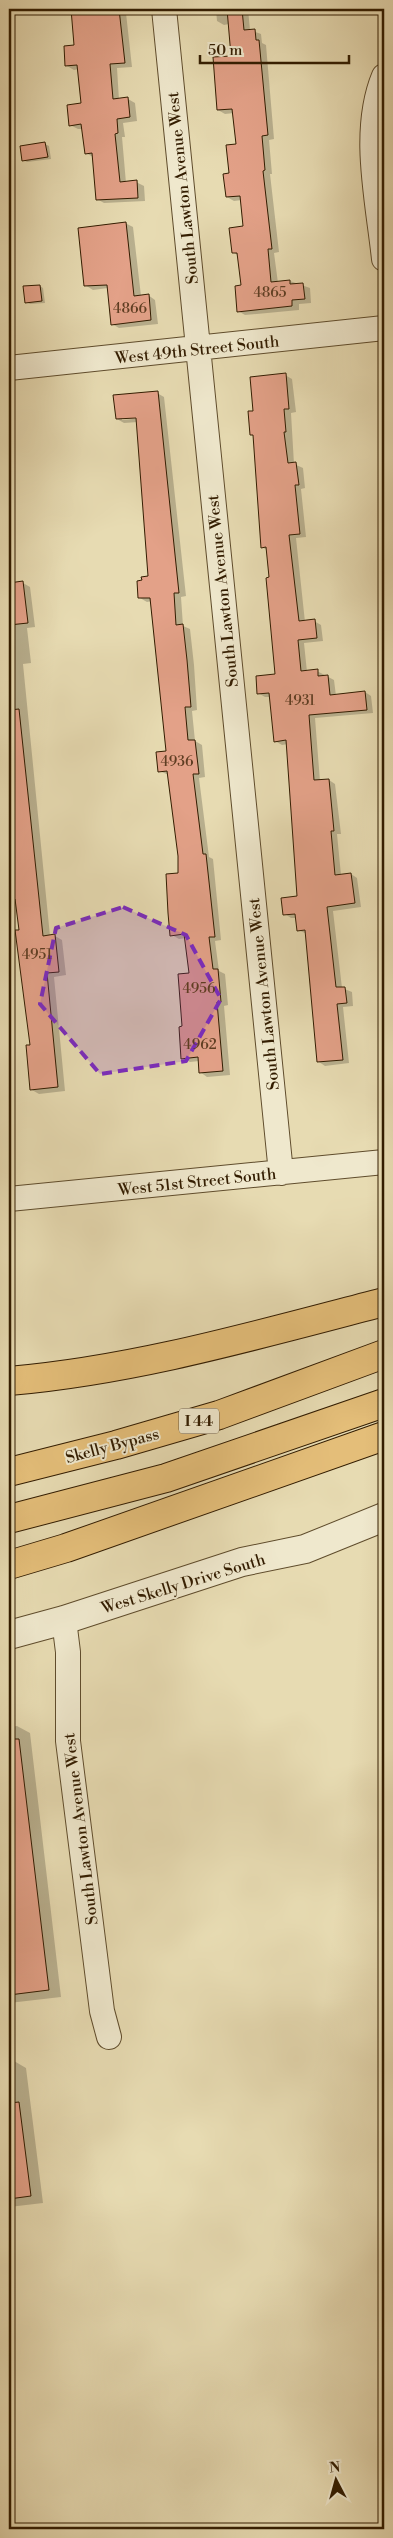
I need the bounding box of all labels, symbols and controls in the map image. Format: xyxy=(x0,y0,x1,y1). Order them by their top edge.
scale bar xyxy=(200,32,349,64)
text: 50 m xyxy=(208,41,242,60)
street label: South Lawton Avenue West xyxy=(163,90,203,285)
house number: 4865 xyxy=(253,284,287,302)
house number: 4866 xyxy=(113,300,147,318)
street label: West 49th Street South xyxy=(113,331,281,369)
street label: South Lawton Avenue West xyxy=(203,493,243,688)
house number: 4931 xyxy=(285,692,315,710)
house number: 4936 xyxy=(160,753,194,771)
street label: South Lawton Avenue West xyxy=(244,896,284,1091)
house number: 4951 xyxy=(22,946,52,964)
house number: 4956 xyxy=(182,980,216,998)
house number: 4962 xyxy=(183,1036,217,1054)
street label: West 51st Street South xyxy=(116,1164,278,1200)
road number: I 44 xyxy=(179,1408,219,1434)
street label: Skelly Bypass xyxy=(63,1424,161,1468)
street label: West Skelly Drive South xyxy=(98,1549,268,1619)
street label: South Lawton Avenue West xyxy=(59,1731,103,1926)
north arrow xyxy=(310,2456,360,2506)
text: N xyxy=(328,2459,341,2478)

